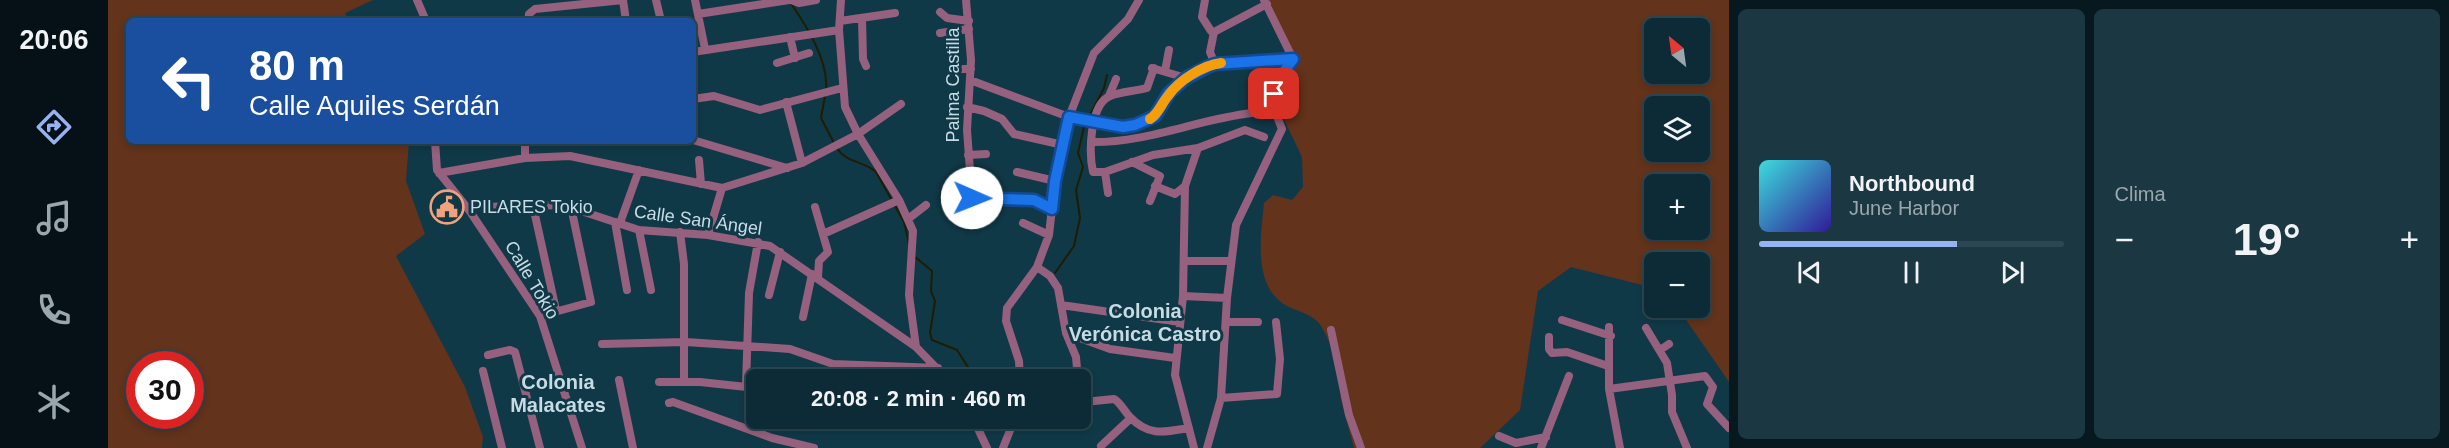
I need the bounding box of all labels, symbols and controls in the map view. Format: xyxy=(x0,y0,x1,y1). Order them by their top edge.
north arrow xyxy=(1644,18,1710,84)
map controls xyxy=(1644,18,1710,318)
text: 20:06 xyxy=(19,25,89,55)
street label: Palma Castilla xyxy=(943,26,963,143)
icon: left xyxy=(150,42,228,120)
text: 80 m xyxy=(249,42,345,89)
pin xyxy=(1248,68,1299,119)
icon: arrive xyxy=(1257,77,1290,110)
text: Calle Aquiles Serdán xyxy=(249,91,500,121)
button: layers xyxy=(1644,96,1710,162)
icon: directions xyxy=(33,106,75,148)
position arrow xyxy=(940,166,1004,230)
text: Northbound xyxy=(1849,171,1975,196)
button: + xyxy=(1644,174,1710,240)
text: Clima xyxy=(2115,183,2166,205)
public building icon: PILARES Tokio xyxy=(429,189,465,225)
icon: music xyxy=(33,197,75,239)
place label: PILARES Tokio xyxy=(470,197,593,217)
text: June Harbor xyxy=(1849,197,1959,219)
street label: Calle San Ángel xyxy=(633,201,763,239)
text: 19° xyxy=(2233,214,2301,265)
text: − xyxy=(2115,221,2134,258)
text: + xyxy=(2400,221,2419,258)
street label: Calle Tokio xyxy=(501,237,563,323)
button: − xyxy=(1644,252,1710,318)
icon: previous xyxy=(1793,256,1826,289)
icon: pause xyxy=(1895,256,1928,289)
icon: next xyxy=(1996,256,2029,289)
icon: phone xyxy=(33,289,75,331)
district label: Colonia Verónica Castro xyxy=(1069,300,1221,345)
speed limit sign: 30 xyxy=(126,351,204,429)
district label: Colonia Malacates xyxy=(510,371,606,416)
icon: climate xyxy=(33,381,75,423)
text: 20:08 · 2 min · 460 m xyxy=(811,386,1026,411)

